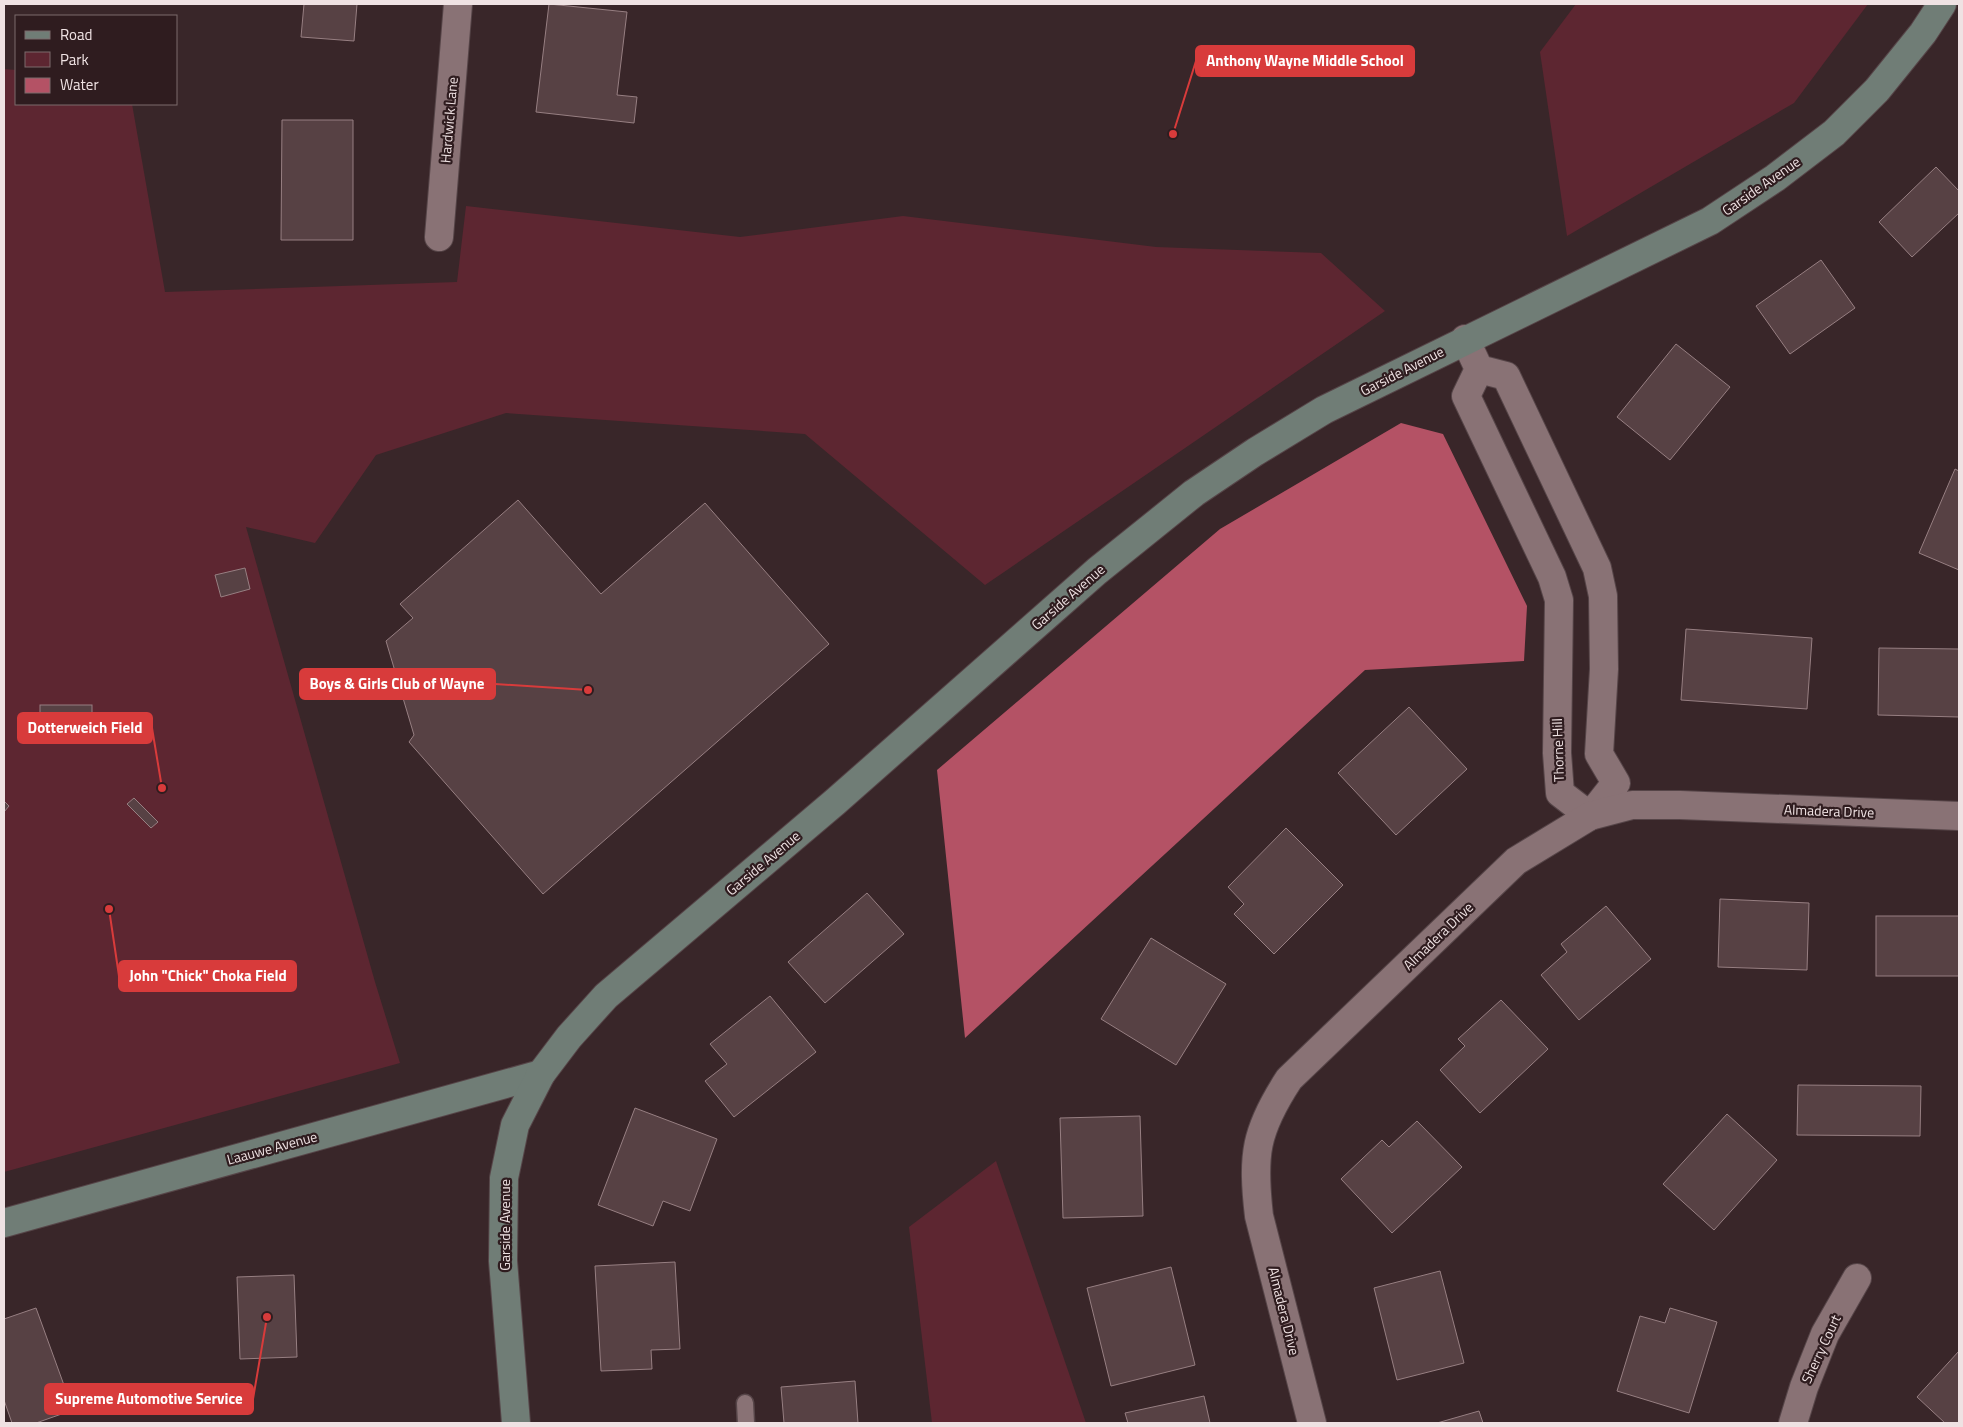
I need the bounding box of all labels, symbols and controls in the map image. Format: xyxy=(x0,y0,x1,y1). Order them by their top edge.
legend xyxy=(15,15,178,105)
text: Road xyxy=(60,23,92,46)
callout: Anthony Wayne Middle School xyxy=(1196,46,1414,76)
text: Park xyxy=(60,48,89,71)
text: Anthony Wayne Middle School xyxy=(1206,49,1404,72)
text: Water xyxy=(60,73,99,96)
street label: Hardwick Lane xyxy=(434,76,463,164)
street label: Garside Avenue xyxy=(1717,151,1804,220)
street label: Garside Avenue xyxy=(1356,340,1447,401)
street label: Garside Avenue xyxy=(1026,559,1109,635)
callout: Boys & Girls Club of Wayne xyxy=(300,669,495,699)
text: Boys & Girls Club of Wayne xyxy=(310,672,485,695)
callout: Dotterweich Field xyxy=(18,713,152,743)
text: Dotterweich Field xyxy=(28,716,142,739)
street label: Thorne Hill xyxy=(1546,718,1569,782)
street label: Almadera Drive xyxy=(1784,798,1875,823)
street label: Garside Avenue xyxy=(721,825,804,900)
street label: Almadera Drive xyxy=(1398,897,1477,975)
callout: John "Chick" Choka Field xyxy=(119,961,296,991)
text: John "Chick" Choka Field xyxy=(129,964,287,987)
street label: Laauwe Avenue xyxy=(224,1125,319,1170)
street label: Garside Avenue xyxy=(494,1179,515,1271)
street label: Almadera Drive xyxy=(1263,1265,1306,1357)
street label: Sherry Court xyxy=(1795,1311,1846,1387)
callout: Supreme Automotive Service xyxy=(45,1384,253,1414)
text: Supreme Automotive Service xyxy=(55,1387,243,1410)

